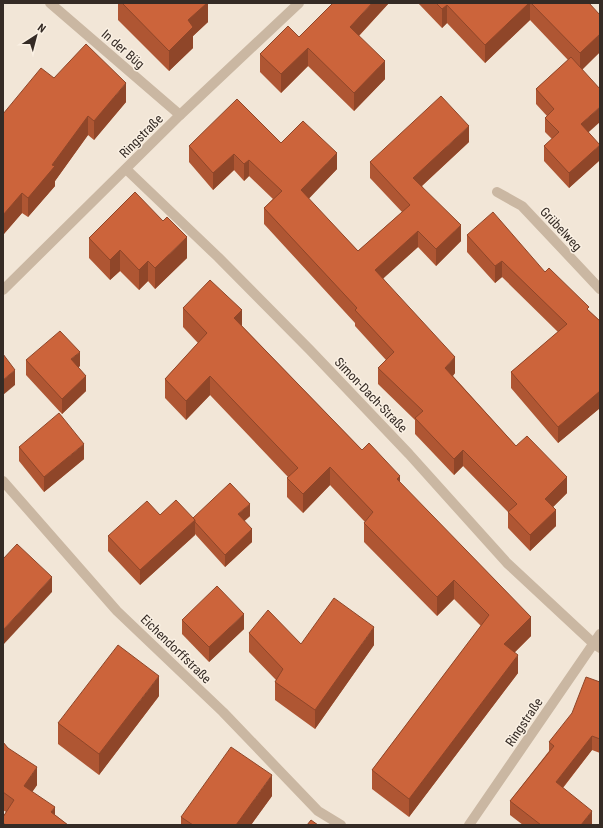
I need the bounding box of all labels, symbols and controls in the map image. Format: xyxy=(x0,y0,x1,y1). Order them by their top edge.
north arrow xyxy=(16,16,56,56)
text: N xyxy=(35,21,48,36)
street label: In der Büg xyxy=(99,26,147,72)
street label: Ringstraße xyxy=(116,111,166,161)
street label: Grübelweg xyxy=(537,204,585,254)
street label: Simon-Dach-Straße xyxy=(332,354,410,436)
street label: Eichendorffstraße xyxy=(138,612,214,686)
street label: Ringstraße xyxy=(502,695,546,749)

